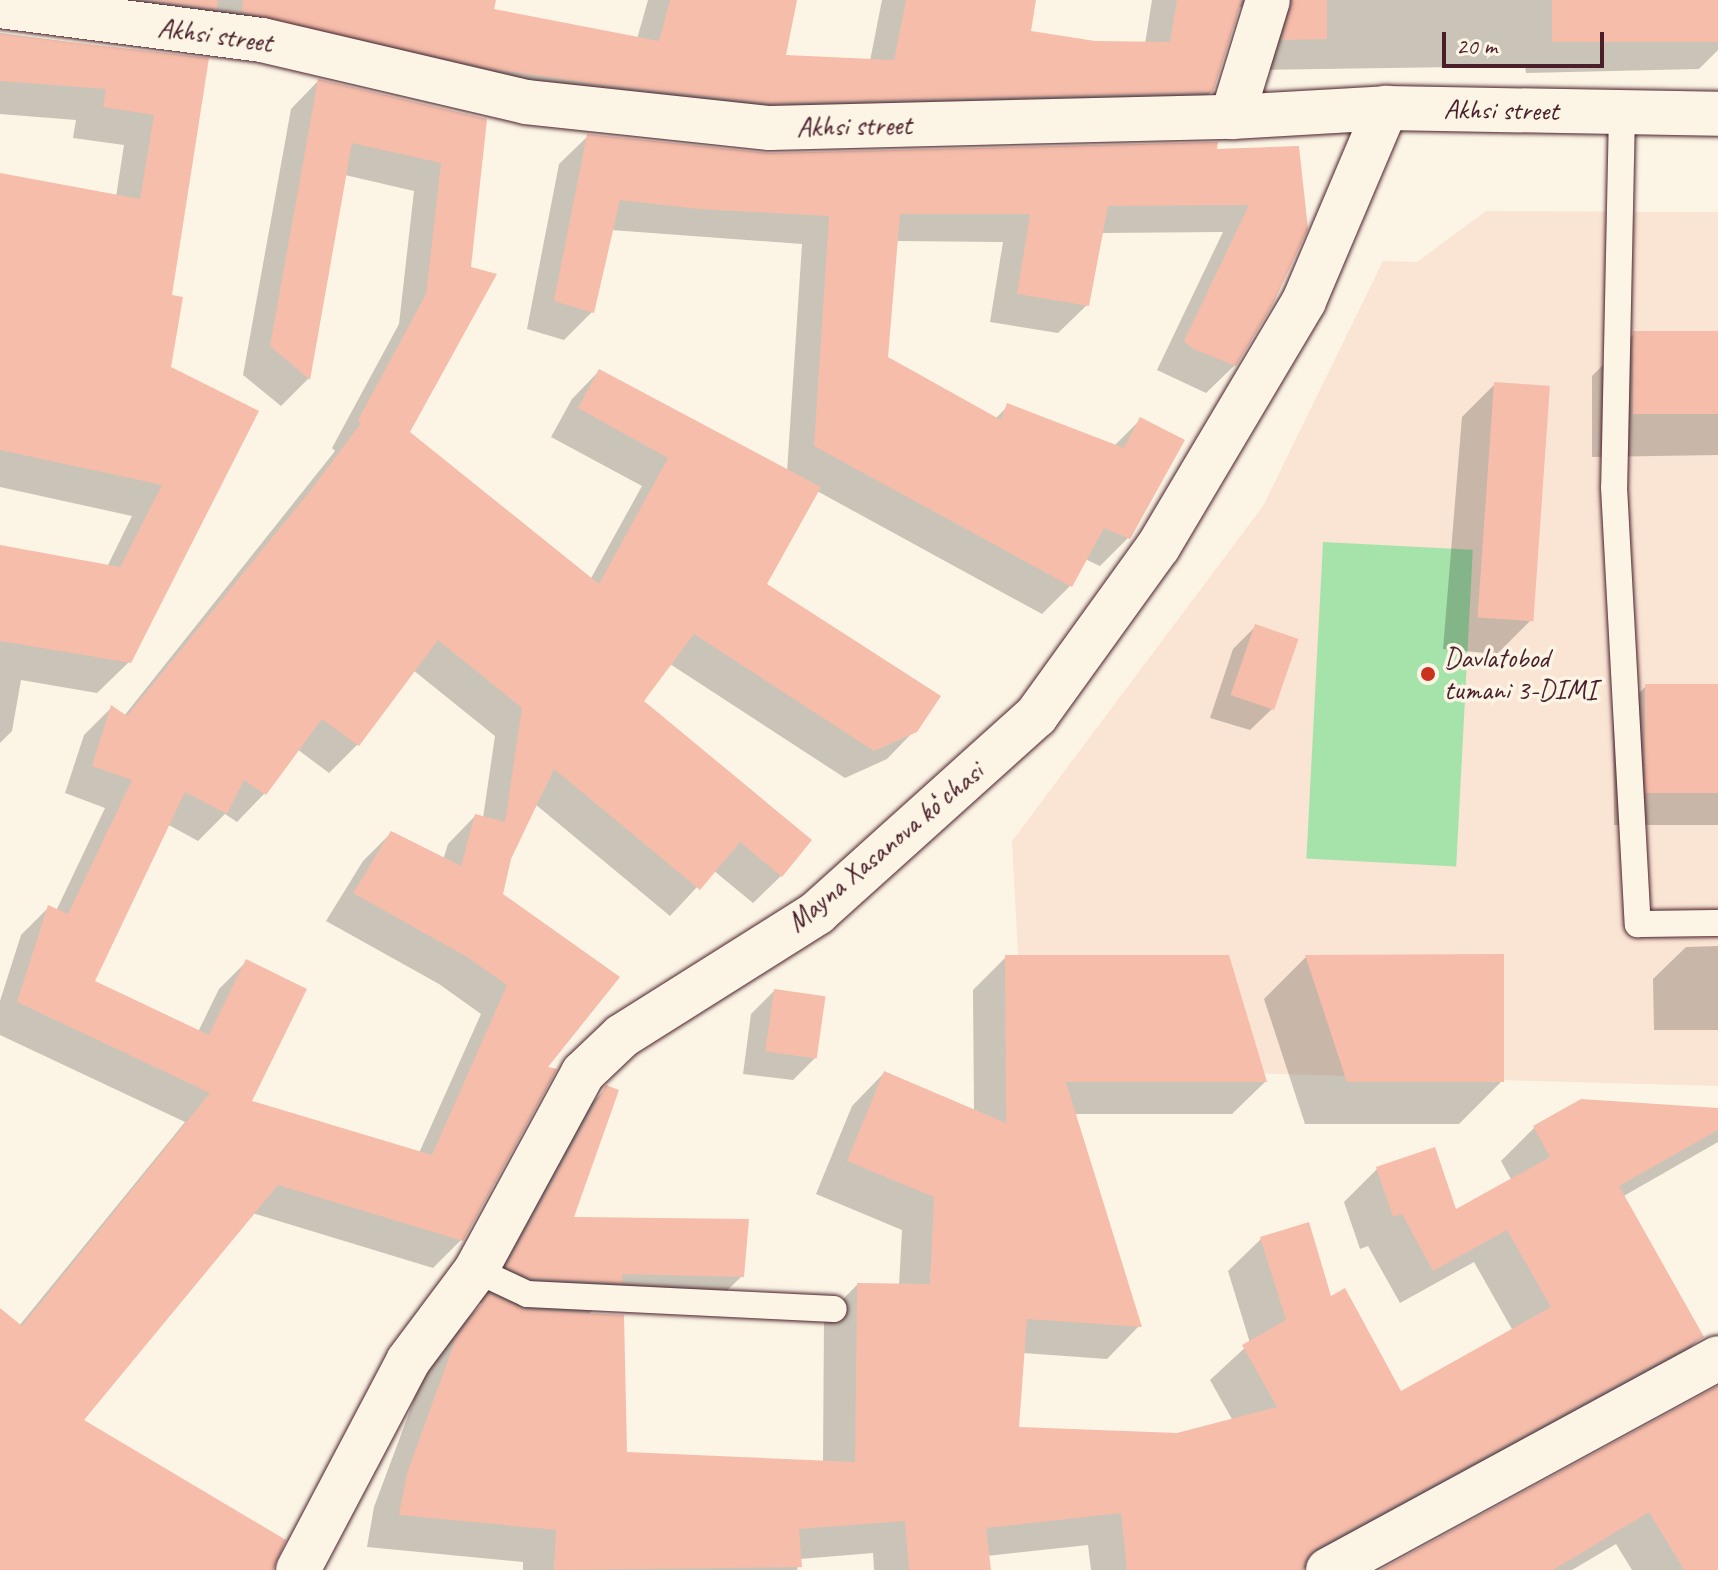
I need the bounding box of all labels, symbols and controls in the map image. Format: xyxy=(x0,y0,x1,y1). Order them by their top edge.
street label: Akhsi street xyxy=(156,10,274,60)
scale bar xyxy=(1446,16,1608,66)
text: 20 m xyxy=(1456,31,1497,61)
street label: Akhsi street xyxy=(1443,92,1559,128)
street label: Akhsi street xyxy=(796,108,912,144)
place label: Davlatobod tumani 3-DIMI xyxy=(1444,641,1597,707)
marker: Davlatobod tumani 3-DIMI xyxy=(1419,665,1437,683)
street label: Mayna Xasanova koʻchasi xyxy=(780,755,990,939)

